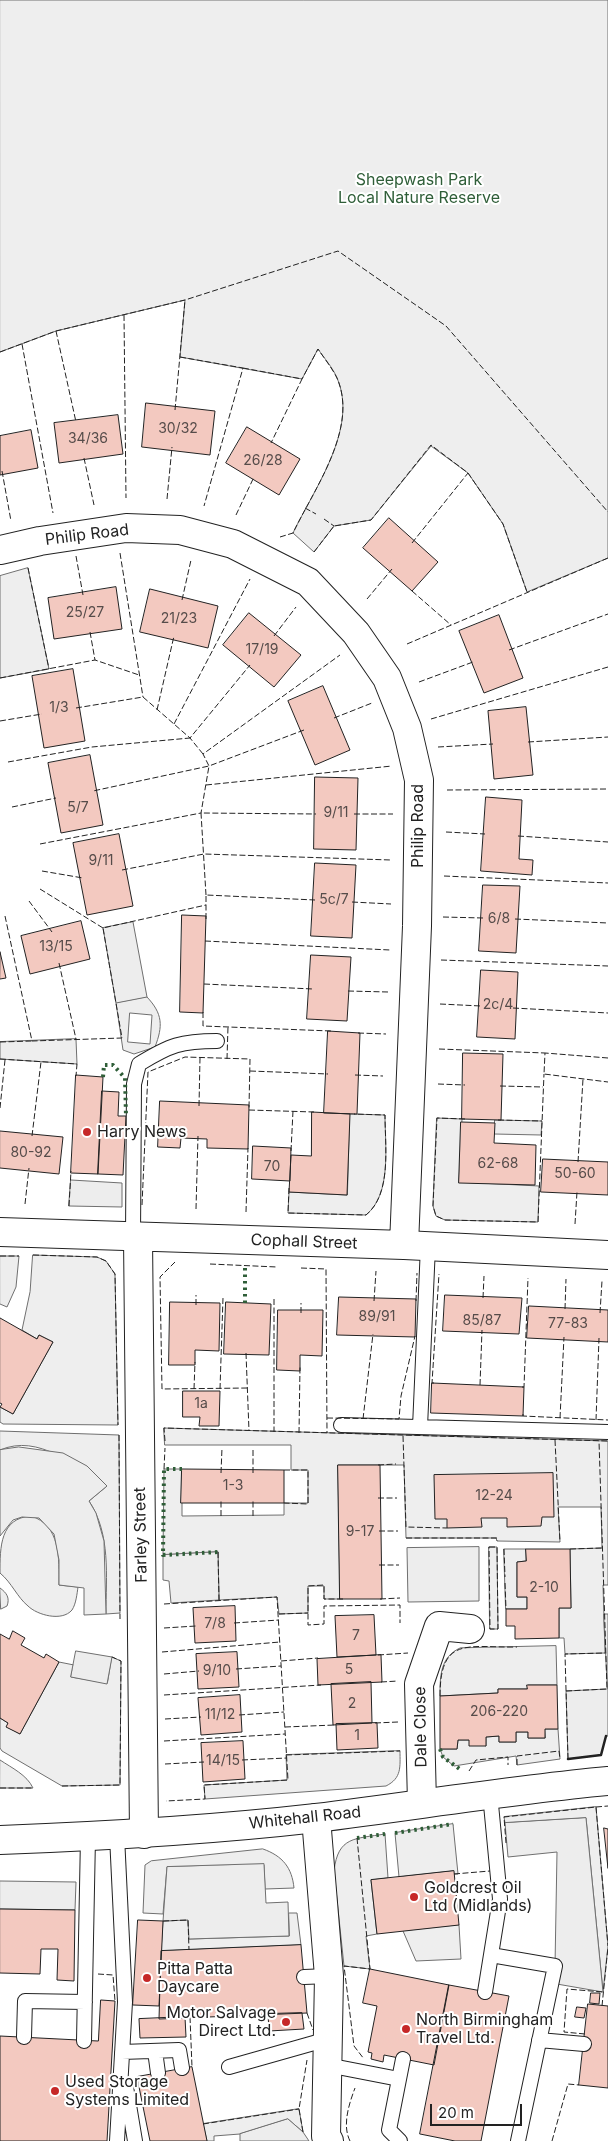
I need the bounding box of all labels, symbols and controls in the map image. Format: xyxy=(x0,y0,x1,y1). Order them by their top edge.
park label: Sheepwash Park Local Nature Reserve xyxy=(338,170,500,208)
house number: 30/32 xyxy=(158,421,198,437)
house number: 34/36 xyxy=(68,431,108,447)
house number: 26/28 xyxy=(243,453,283,469)
street label: Philip Road xyxy=(44,520,130,550)
house number: 25/27 xyxy=(66,605,104,621)
house number: 21/23 xyxy=(161,611,197,627)
house number: 17/19 xyxy=(245,642,279,658)
house number: 1/3 xyxy=(49,700,69,716)
street label: Philip Road xyxy=(408,784,428,868)
house number: 5/7 xyxy=(67,800,89,816)
house number: 9/11 xyxy=(323,805,349,821)
house number: 9/11 xyxy=(88,853,114,869)
house number: 5c/7 xyxy=(319,892,349,908)
house number: 6/8 xyxy=(488,911,510,927)
house number: 13/15 xyxy=(39,939,73,955)
house number: 2c/4 xyxy=(483,997,513,1013)
place label: Harry News xyxy=(97,1122,187,1142)
marker: Harry News xyxy=(81,1126,93,1138)
house number: 80-92 xyxy=(10,1145,52,1161)
house number: 62-68 xyxy=(477,1156,519,1172)
house number: 70 xyxy=(264,1159,280,1175)
house number: 50-60 xyxy=(554,1166,596,1182)
street label: Cophall Street xyxy=(250,1231,358,1253)
house number: 89/91 xyxy=(359,1309,395,1325)
house number: 85/87 xyxy=(463,1313,501,1329)
house number: 77-83 xyxy=(548,1316,588,1332)
house number: 1a xyxy=(194,1396,208,1412)
house number: 1-3 xyxy=(223,1478,243,1494)
street label: Farley Street xyxy=(131,1487,151,1583)
house number: 12-24 xyxy=(475,1488,513,1504)
house number: 9-17 xyxy=(346,1524,374,1540)
house number: 2-10 xyxy=(529,1580,559,1596)
house number: 7/8 xyxy=(204,1616,226,1632)
house number: 7 xyxy=(352,1628,360,1644)
house number: 5 xyxy=(345,1662,353,1678)
house number: 9/10 xyxy=(203,1663,231,1679)
street label: Dale Close xyxy=(411,1686,431,1768)
house number: 2 xyxy=(348,1696,356,1712)
house number: 206-220 xyxy=(470,1704,528,1720)
house number: 11/12 xyxy=(205,1707,235,1723)
house number: 1 xyxy=(354,1728,360,1744)
house number: 14/15 xyxy=(206,1753,240,1769)
street label: Whitehall Road xyxy=(248,1803,362,1833)
place label: Goldcrest Oil Ltd (Midlands) xyxy=(424,1878,532,1916)
marker: Goldcrest Oil Ltd (Midlands) xyxy=(408,1891,420,1903)
place label: Pitta Patta Daycare xyxy=(157,1959,233,1997)
marker: Pitta Patta Daycare xyxy=(141,1972,153,1984)
place label: Motor Salvage Direct Ltd. xyxy=(167,2003,276,2041)
place label: North Birmingham Travel Ltd. xyxy=(416,2010,553,2048)
marker: Motor Salvage Direct Ltd. xyxy=(280,2016,292,2028)
marker: North Birmingham Travel Ltd. xyxy=(400,2023,412,2035)
place label: Used Storage Systems Limited xyxy=(65,2072,189,2110)
marker: Used Storage Systems Limited xyxy=(49,2085,61,2097)
scale bar xyxy=(433,2094,526,2126)
text: 20 m xyxy=(438,2103,474,2122)

